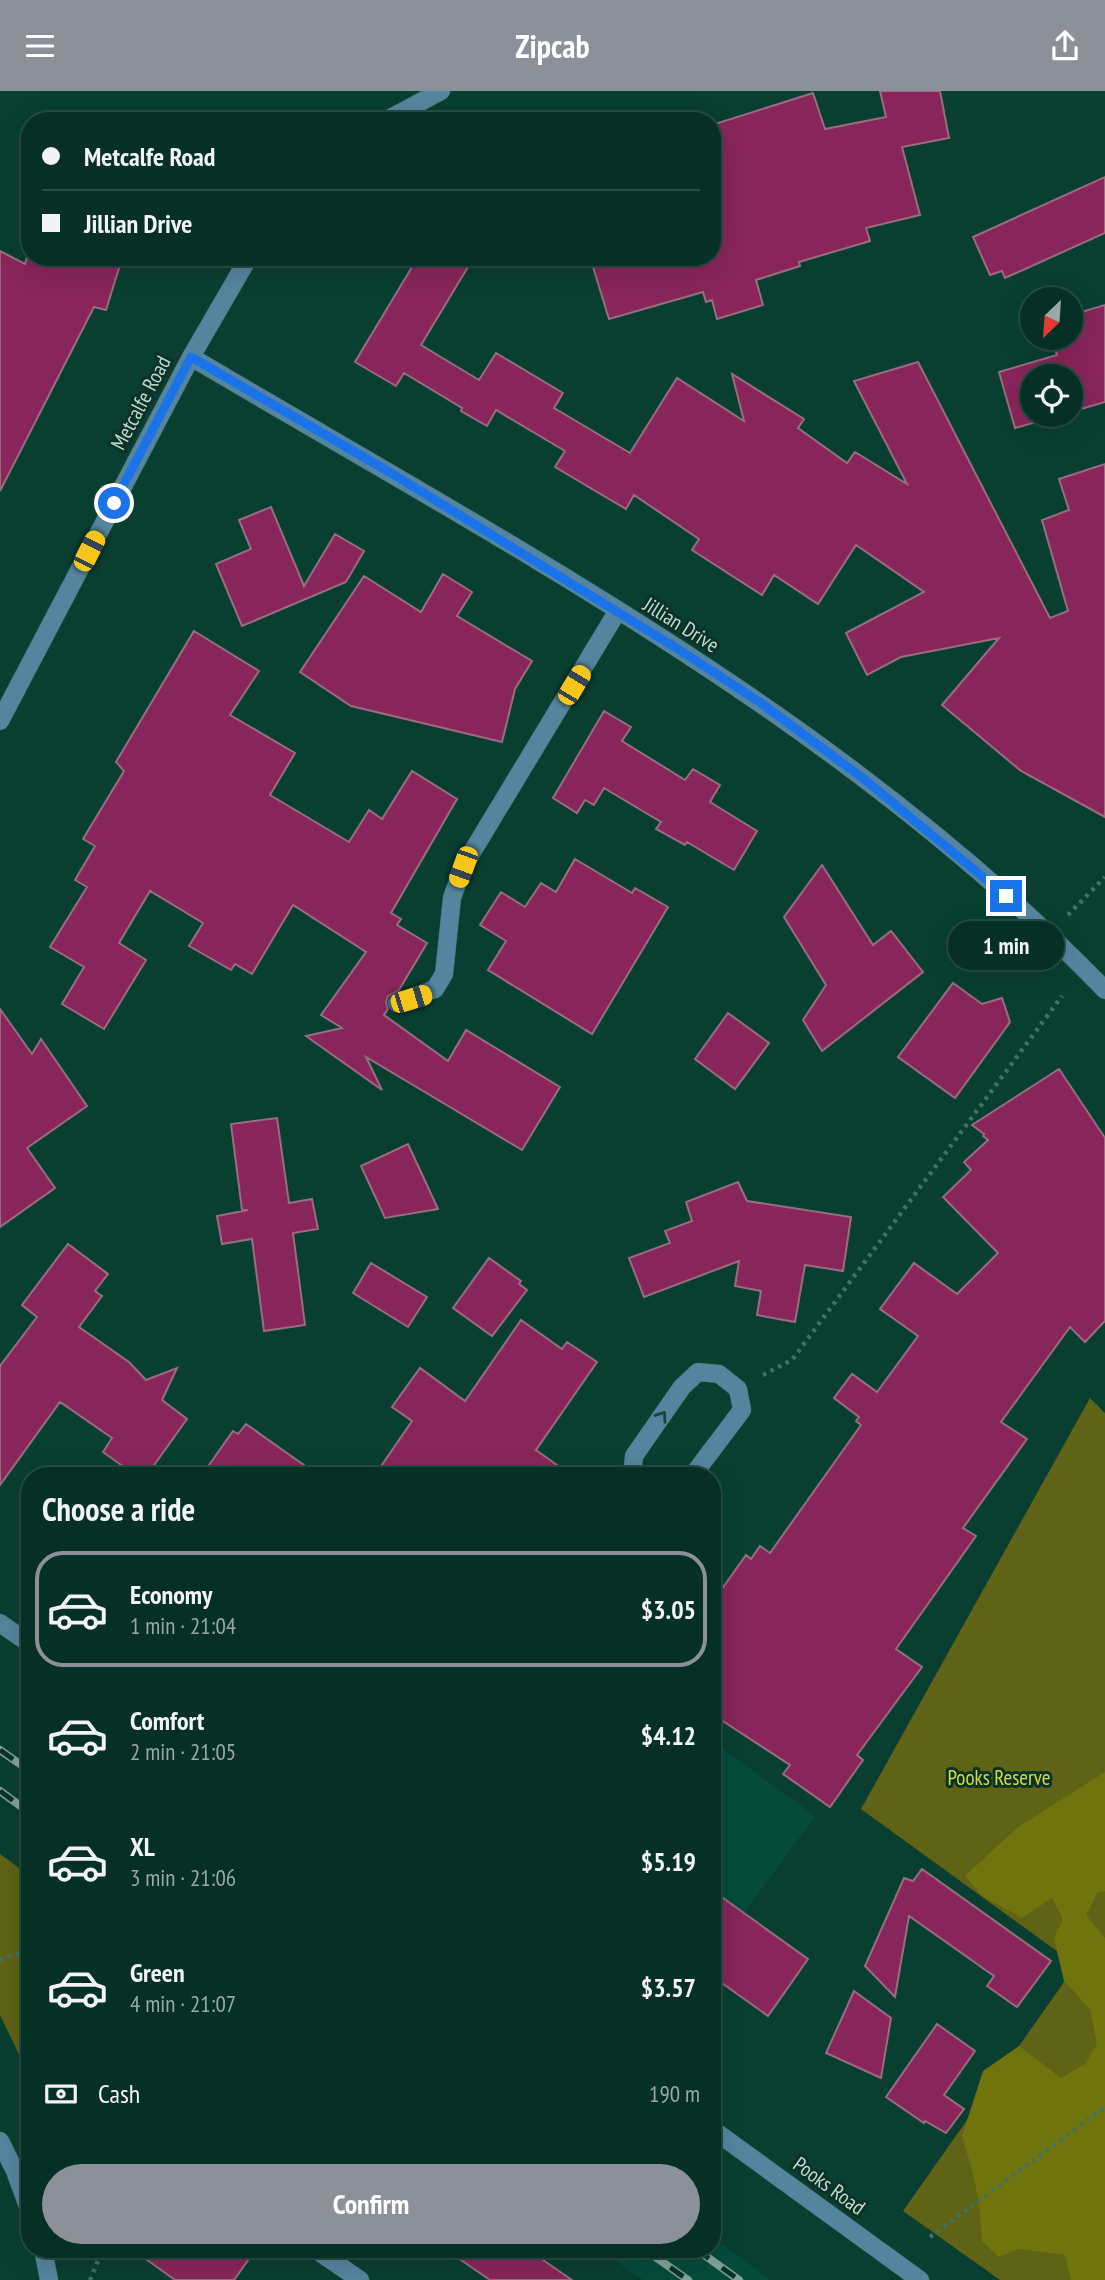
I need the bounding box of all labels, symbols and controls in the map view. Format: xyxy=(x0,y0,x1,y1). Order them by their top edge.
text: Zipcab xyxy=(515,25,590,67)
icon: menu xyxy=(21,27,59,65)
icon: share xyxy=(1046,27,1084,65)
text: Metcalfe Road xyxy=(84,140,215,173)
text: Jillian Drive xyxy=(84,207,192,240)
north arrow xyxy=(1020,287,1083,350)
map controls xyxy=(1020,287,1083,427)
street label: Metcalfe Road xyxy=(105,351,177,454)
button: locate xyxy=(1020,364,1083,427)
route start xyxy=(98,487,130,519)
car xyxy=(71,528,108,574)
street label: Jillian Drive xyxy=(638,590,724,658)
car xyxy=(555,662,594,708)
car xyxy=(446,844,481,890)
route end xyxy=(990,880,1022,912)
callout: 1 min xyxy=(948,921,1064,969)
text: 1 min xyxy=(983,931,1029,960)
car xyxy=(388,983,435,1015)
one-way arrow xyxy=(654,1411,666,1424)
text: Choose a ride xyxy=(42,1488,195,1530)
icon: car xyxy=(46,1578,109,1641)
text: Economy xyxy=(130,1578,212,1611)
text: $3.05 xyxy=(641,1593,696,1626)
text: 1 min · 21:04 xyxy=(130,1611,236,1640)
icon: car xyxy=(46,1704,109,1767)
text: Comfort xyxy=(130,1704,204,1737)
text: $4.12 xyxy=(641,1719,696,1752)
text: 2 min · 21:05 xyxy=(130,1737,236,1766)
park label: Pooks Reserve xyxy=(948,1764,1050,1791)
icon: car xyxy=(46,1830,109,1893)
text: XL xyxy=(130,1830,155,1863)
text: $5.19 xyxy=(641,1845,696,1878)
text: 3 min · 21:06 xyxy=(130,1863,236,1892)
icon: car xyxy=(46,1956,109,2019)
text: Green xyxy=(130,1956,185,1989)
text: $3.57 xyxy=(641,1971,696,2004)
text: 4 min · 21:07 xyxy=(130,1989,236,2018)
icon: cash xyxy=(42,2075,80,2113)
text: Cash xyxy=(98,2077,140,2110)
text: 190 m xyxy=(649,2079,700,2108)
street label: Pooks Road xyxy=(788,2150,871,2221)
button: Confirm xyxy=(42,2164,700,2244)

